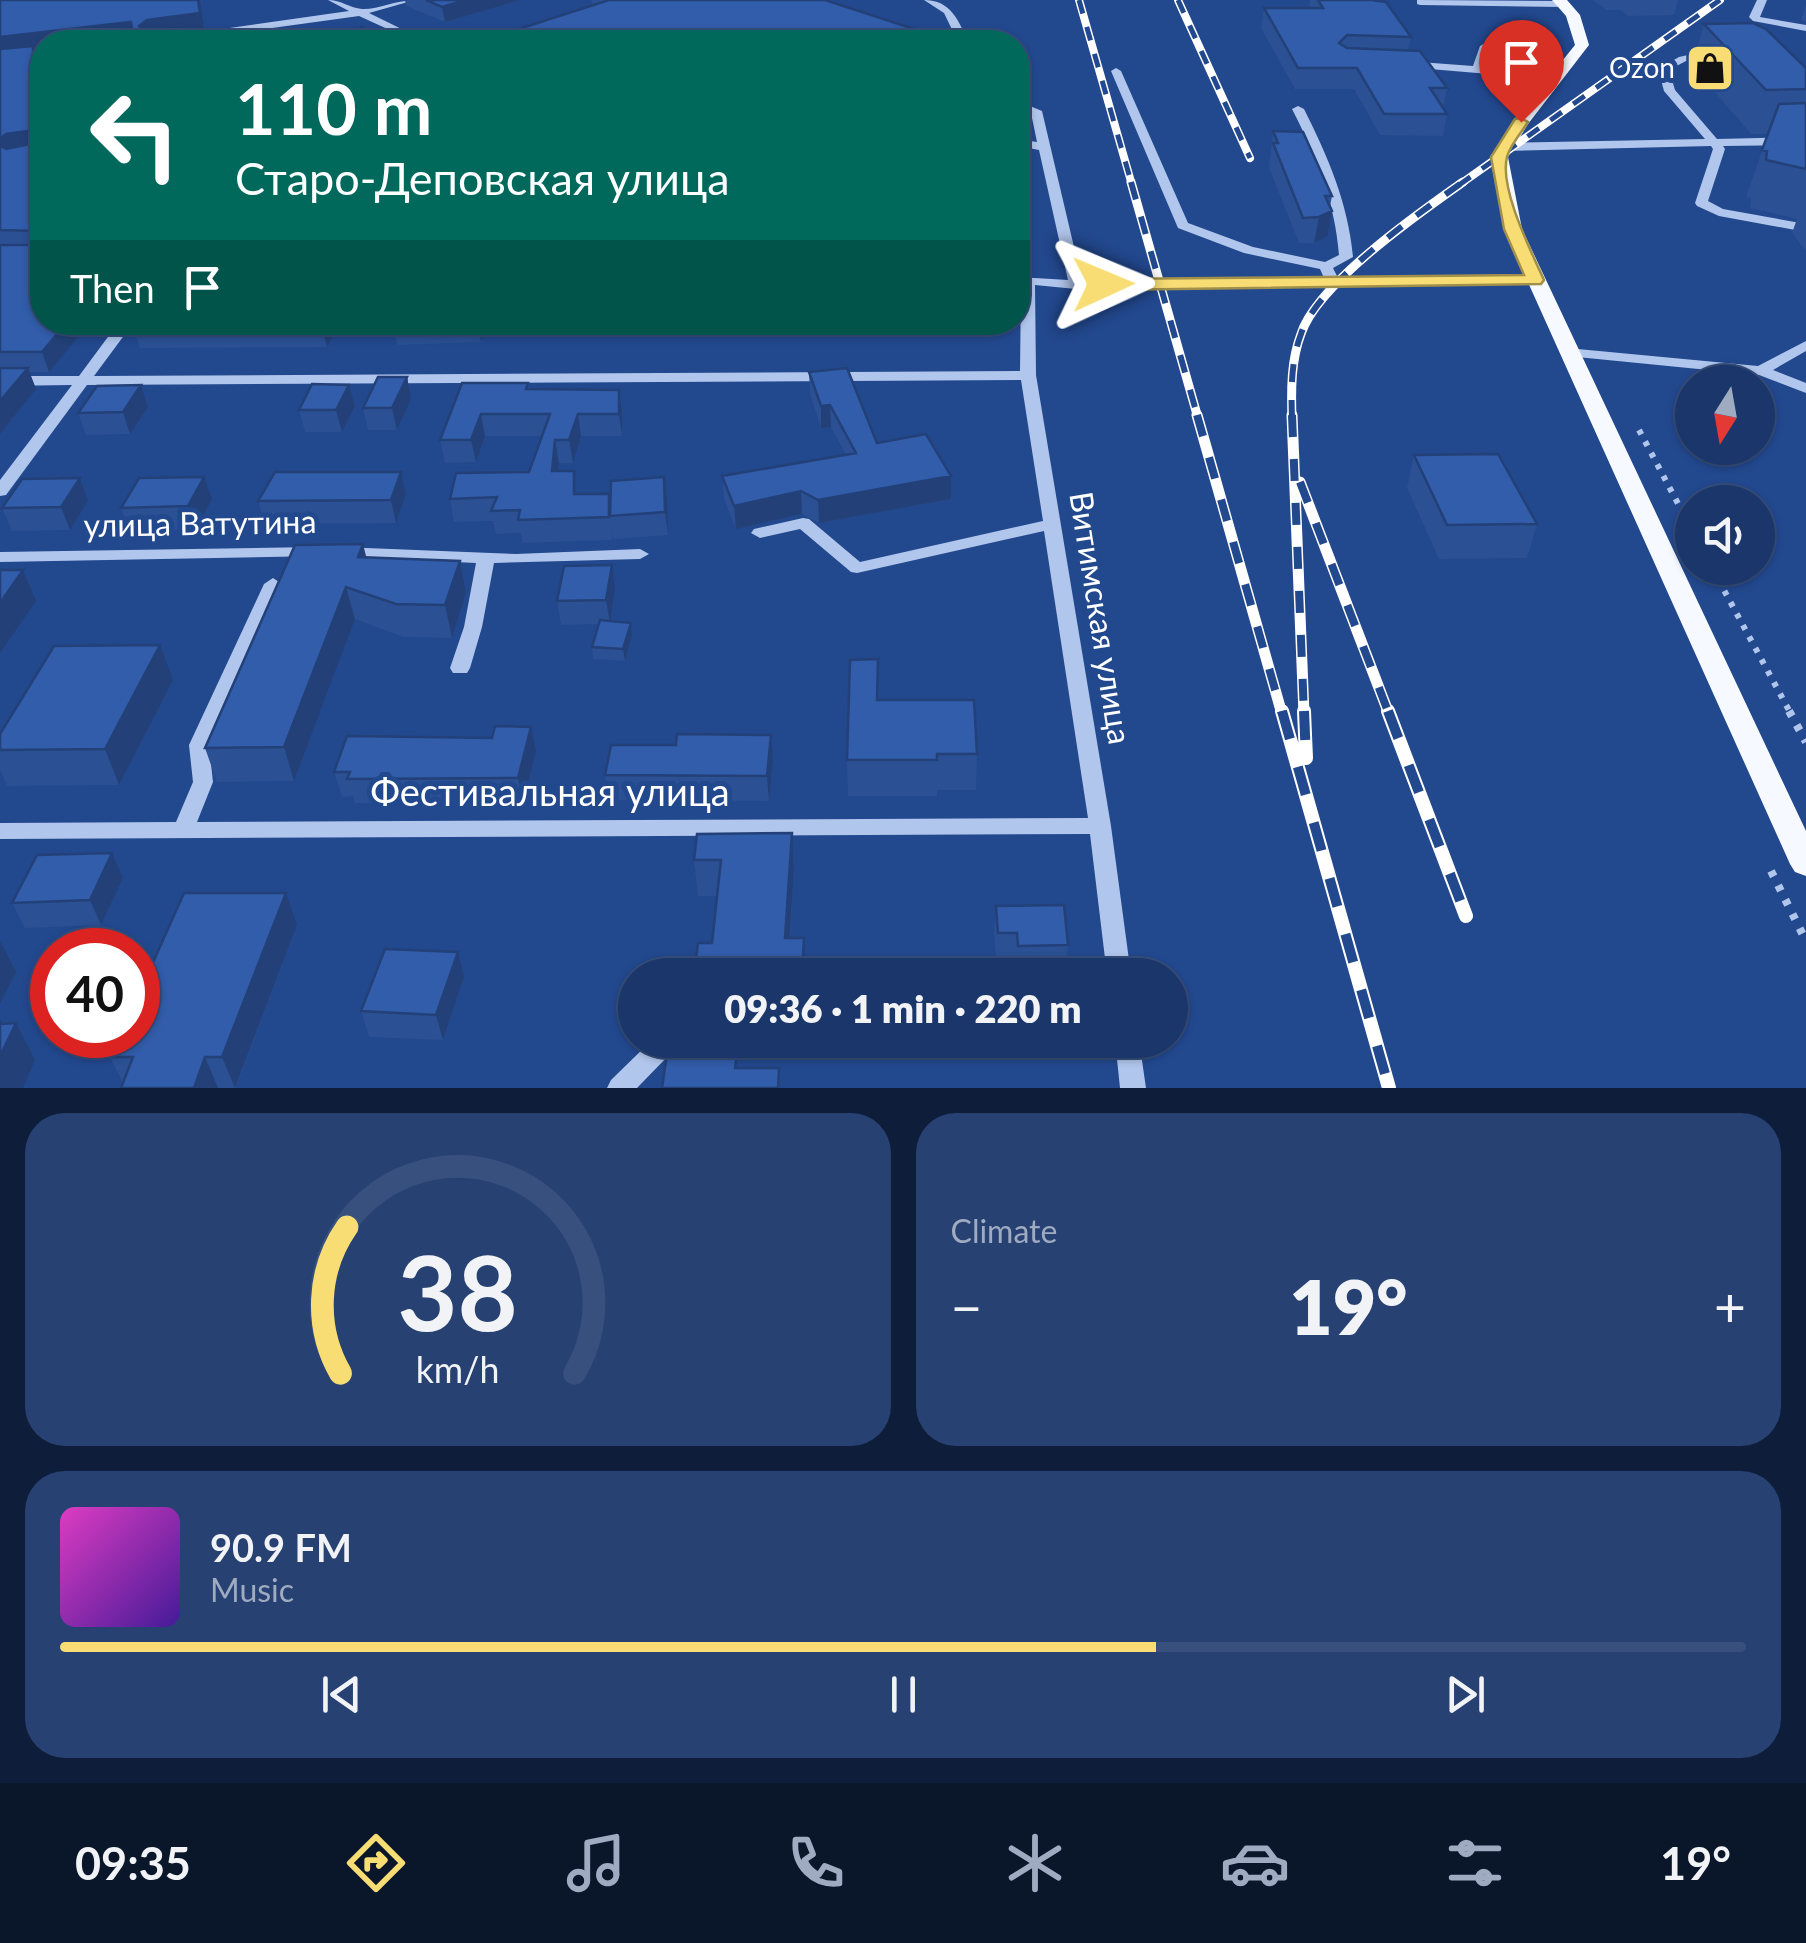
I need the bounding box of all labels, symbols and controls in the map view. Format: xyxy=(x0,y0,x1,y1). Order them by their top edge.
pin xyxy=(1479,20,1564,123)
icon: arrive xyxy=(1494,35,1549,90)
shop icon: Ozon xyxy=(1684,42,1736,94)
place label: Ozon xyxy=(1609,50,1675,84)
text: 110 m xyxy=(235,66,432,150)
icon: left xyxy=(70,70,200,200)
text: Старо-Деповская улица xyxy=(235,151,730,205)
position arrow xyxy=(1051,232,1155,336)
icon: arrive xyxy=(175,260,230,315)
text: Then xyxy=(70,265,155,311)
north arrow xyxy=(1675,365,1775,465)
map controls xyxy=(1675,365,1775,585)
button: sound xyxy=(1675,485,1775,585)
street label: Витимская улица xyxy=(1062,489,1141,747)
street label: улица Ватутина xyxy=(83,501,317,544)
street label: Фестивальная улица xyxy=(370,768,730,814)
speed limit sign: 40 xyxy=(30,928,160,1058)
text: 09:36 · 1 min · 220 m xyxy=(724,985,1082,1031)
text: Climate xyxy=(951,1211,1057,1250)
text: 38 xyxy=(397,1228,518,1353)
text: 19° xyxy=(1289,1261,1407,1351)
text: − xyxy=(951,1273,982,1339)
text: + xyxy=(1714,1273,1746,1339)
text: km/h xyxy=(416,1348,500,1391)
text: 90.9 FM xyxy=(210,1524,352,1570)
text: Music xyxy=(210,1570,294,1609)
icon: previous xyxy=(314,1667,369,1722)
icon: pause xyxy=(876,1667,931,1722)
icon: next xyxy=(1438,1667,1493,1722)
icon: directions xyxy=(341,1828,411,1898)
icon: music xyxy=(561,1828,631,1898)
icon: phone xyxy=(781,1828,851,1898)
icon: climate xyxy=(1000,1828,1070,1898)
icon: car xyxy=(1220,1828,1290,1898)
icon: filters xyxy=(1440,1828,1510,1898)
text: 09:35 xyxy=(75,1836,191,1890)
text: 19° xyxy=(1660,1836,1731,1890)

